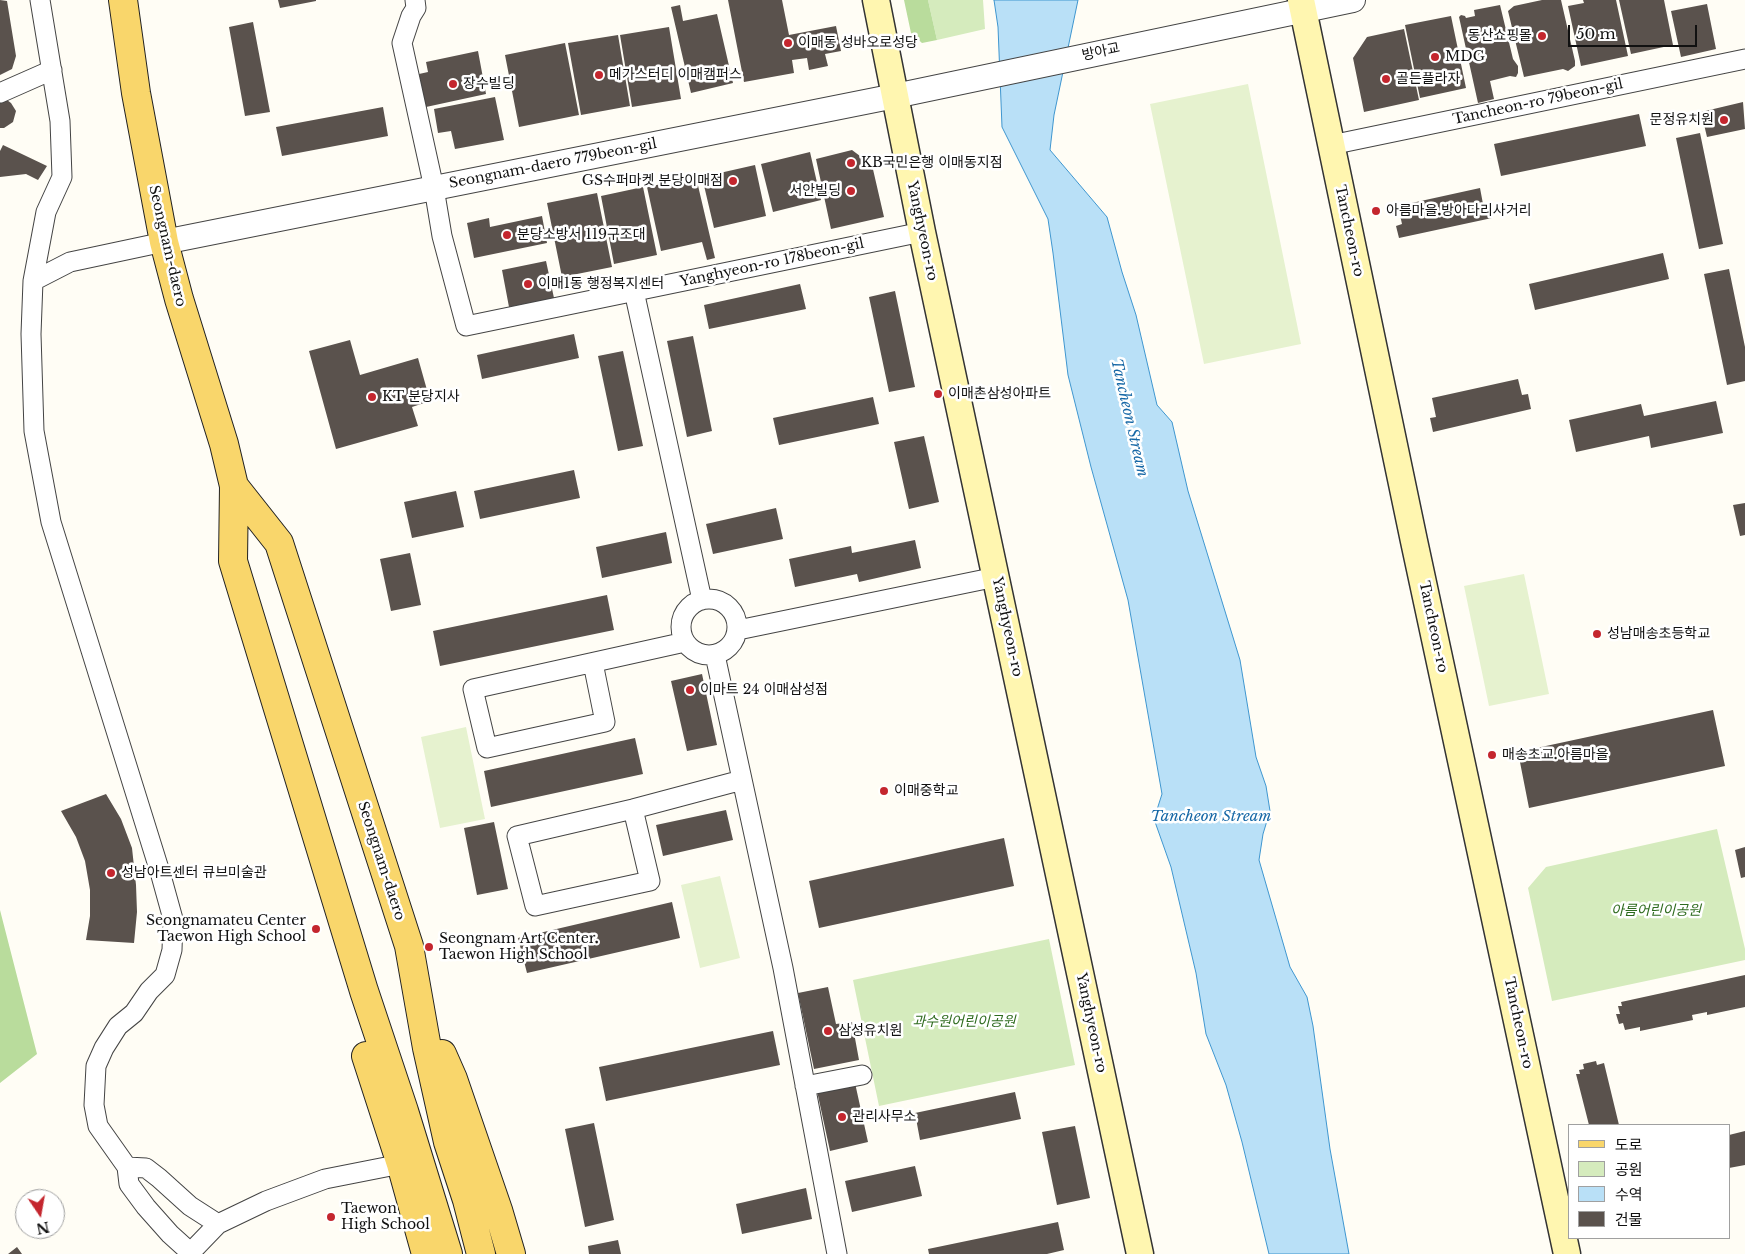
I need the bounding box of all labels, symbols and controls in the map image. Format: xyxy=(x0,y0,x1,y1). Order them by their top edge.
scale bar xyxy=(1570,15,1699,47)
text: 50 m xyxy=(1576,24,1616,43)
place label: 동산쇼핑몰 xyxy=(1468,28,1532,44)
marker: 동산쇼핑몰 xyxy=(1536,30,1548,42)
place label: 이매동 성바오로성당 xyxy=(798,35,918,51)
marker: 이매동 성바오로성당 xyxy=(782,37,794,49)
street label: 방아교 xyxy=(1080,40,1122,64)
place label: MDG xyxy=(1445,49,1485,65)
marker: MDG xyxy=(1429,51,1441,63)
place label: 메가스터디 이매캠퍼스 xyxy=(609,67,742,83)
marker: 메가스터디 이매캠퍼스 xyxy=(593,69,605,81)
place label: 골든플라자 xyxy=(1396,71,1460,87)
marker: 골든플라자 xyxy=(1380,73,1392,85)
place label: 장수빌딩 xyxy=(463,76,515,92)
street label: Tancheon-ro 79beon-gil xyxy=(1451,76,1625,128)
marker: 장수빌딩 xyxy=(447,78,459,90)
place label: 문정유치원 xyxy=(1650,112,1714,128)
marker: 문정유치원 xyxy=(1718,114,1730,126)
street label: Seongnam-daero 779beon-gil xyxy=(448,136,658,192)
place label: KB국민은행 이매동지점 xyxy=(861,155,1003,171)
marker: KB국민은행 이매동지점 xyxy=(845,157,857,169)
place label: GS수퍼마켓 분당이매점 xyxy=(582,173,723,189)
marker: GS수퍼마켓 분당이매점 xyxy=(727,175,739,187)
street label: Yanghyeon-ro xyxy=(903,180,941,282)
place label: 서안빌딩 xyxy=(789,183,841,199)
street label: Seongnam-daero xyxy=(145,184,189,308)
street label: Tancheon-ro xyxy=(1331,184,1367,278)
marker: 서안빌딩 xyxy=(845,185,857,197)
place label: 아름마을.방아다리사거리 xyxy=(1386,203,1531,219)
marker: 아름마을.방아다리사거리 xyxy=(1370,205,1382,217)
place label: 분당소방서 119구조대 xyxy=(517,227,646,243)
marker: 분당소방서 119구조대 xyxy=(501,229,513,241)
street label: Yanghyeon-ro 178beon-gil xyxy=(678,235,866,291)
place label: 이매1동 행정복지센터 xyxy=(538,276,664,292)
marker: 이매1동 행정복지센터 xyxy=(522,278,534,290)
water label: Tancheon Stream xyxy=(1107,357,1151,479)
place label: 이매촌삼성아파트 xyxy=(948,386,1051,402)
marker: 이매촌삼성아파트 xyxy=(932,388,944,400)
place label: KT 분당지사 xyxy=(382,389,460,405)
marker: KT 분당지사 xyxy=(366,391,378,403)
street label: Yanghyeon-ro xyxy=(988,576,1026,678)
street label: Tancheon-ro xyxy=(1415,580,1451,674)
place label: 성남매송초등학교 xyxy=(1607,626,1710,642)
marker: 성남매송초등학교 xyxy=(1591,628,1603,640)
place label: 이마트 24 이매삼성점 xyxy=(700,682,828,698)
marker: 이마트 24 이매삼성점 xyxy=(684,684,696,696)
place label: 매송초교.아름마을 xyxy=(1502,747,1609,763)
marker: 매송초교.아름마을 xyxy=(1486,749,1498,761)
place label: 이매중학교 xyxy=(894,783,958,799)
marker: 이매중학교 xyxy=(878,785,890,797)
street label: Seongnam-daero xyxy=(354,799,408,923)
water label: Tancheon Stream xyxy=(1151,808,1271,826)
place label: 성남아트센터 큐브미술관 xyxy=(121,865,267,881)
marker: 성남아트센터 큐브미술관 xyxy=(105,867,117,879)
park label: 아름어린이공원 xyxy=(1611,903,1701,919)
place label: Seongnamateu Center Taewon High School xyxy=(146,913,306,946)
marker: Seongnamateu Center Taewon High School xyxy=(310,923,322,935)
place label: Seongnam Art Center. Taewon High School xyxy=(439,931,599,964)
marker: Seongnam Art Center. Taewon High School xyxy=(423,941,435,953)
street label: Yanghyeon-ro xyxy=(1072,972,1110,1074)
street label: Tancheon-ro xyxy=(1500,976,1536,1070)
park label: 과수원어린이공원 xyxy=(912,1014,1016,1030)
place label: 삼성유치원 xyxy=(838,1023,902,1039)
marker: 삼성유치원 xyxy=(822,1025,834,1037)
place label: 관리사무소 xyxy=(852,1109,916,1125)
marker: 관리사무소 xyxy=(836,1111,848,1123)
legend xyxy=(1568,1124,1730,1239)
text: 도로 xyxy=(1615,1135,1643,1154)
text: 공원 xyxy=(1615,1160,1643,1179)
text: 수역 xyxy=(1615,1185,1643,1204)
north arrow xyxy=(15,1189,65,1239)
place label: Taewon High School xyxy=(341,1201,430,1234)
text: 건물 xyxy=(1615,1210,1643,1229)
marker: Taewon High School xyxy=(325,1211,337,1223)
text: N xyxy=(35,1218,51,1238)

